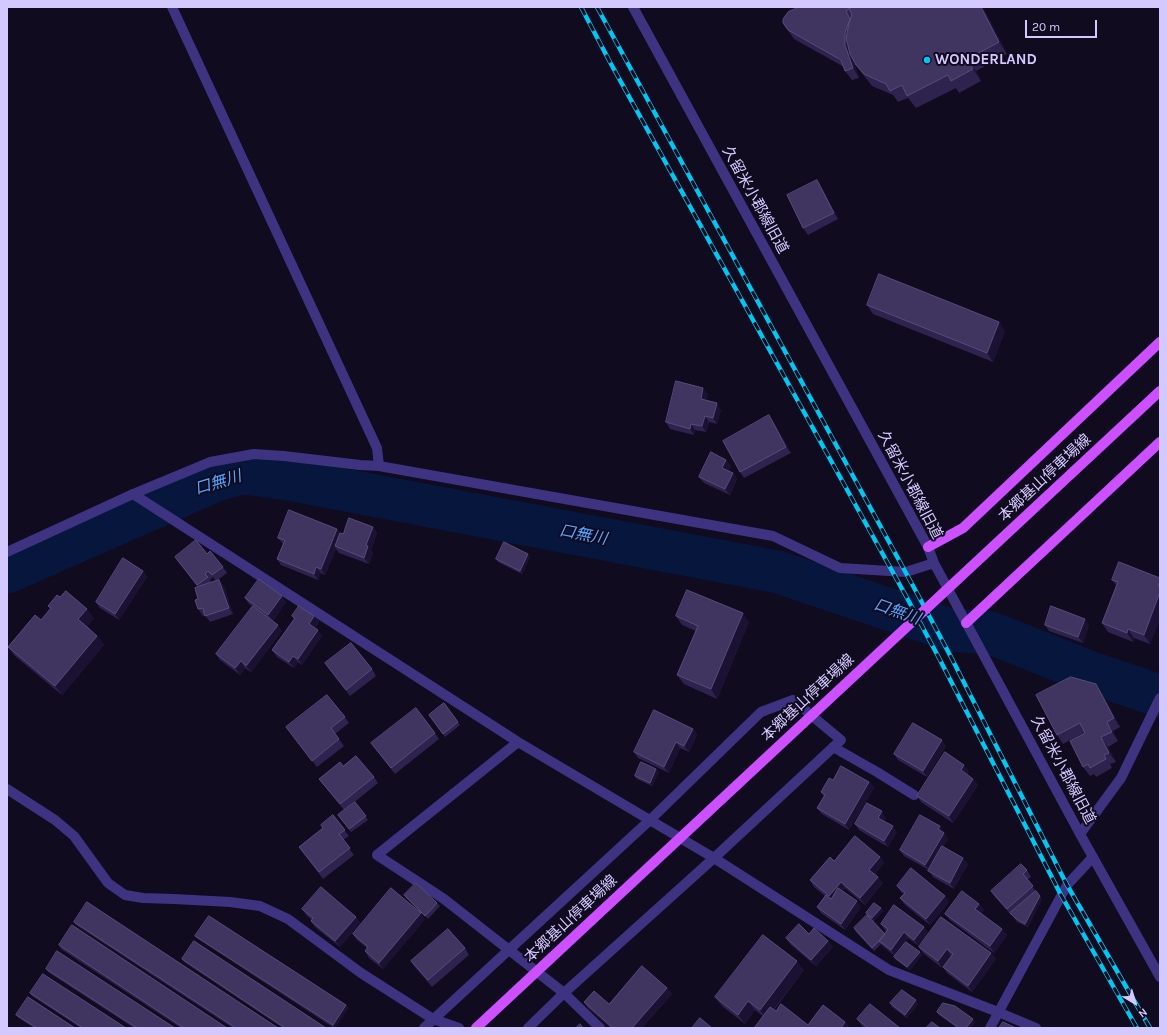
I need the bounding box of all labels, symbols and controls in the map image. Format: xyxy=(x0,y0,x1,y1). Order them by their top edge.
scale bar xyxy=(1027,12,1099,38)
text: 20 m xyxy=(1032,20,1060,34)
place label: WONDERLAND xyxy=(935,51,1037,69)
marker: WONDERLAND xyxy=(922,55,932,65)
street label: 久留米小郡線旧道 xyxy=(718,143,792,257)
street label: 久留米小郡線旧道 xyxy=(874,428,946,542)
street label: 本郷基山停車場線 xyxy=(995,430,1095,526)
water label: 口無川 xyxy=(192,467,244,499)
water label: 口無川 xyxy=(558,521,608,549)
water label: 口無川 xyxy=(871,595,923,629)
street label: 本郷基山停車場線 xyxy=(758,650,858,746)
street label: 久留米小郡線旧道 xyxy=(1027,713,1099,827)
street label: 本郷基山停車場線 xyxy=(521,871,621,967)
north arrow xyxy=(1115,983,1155,1023)
text: N xyxy=(1136,1005,1150,1020)

